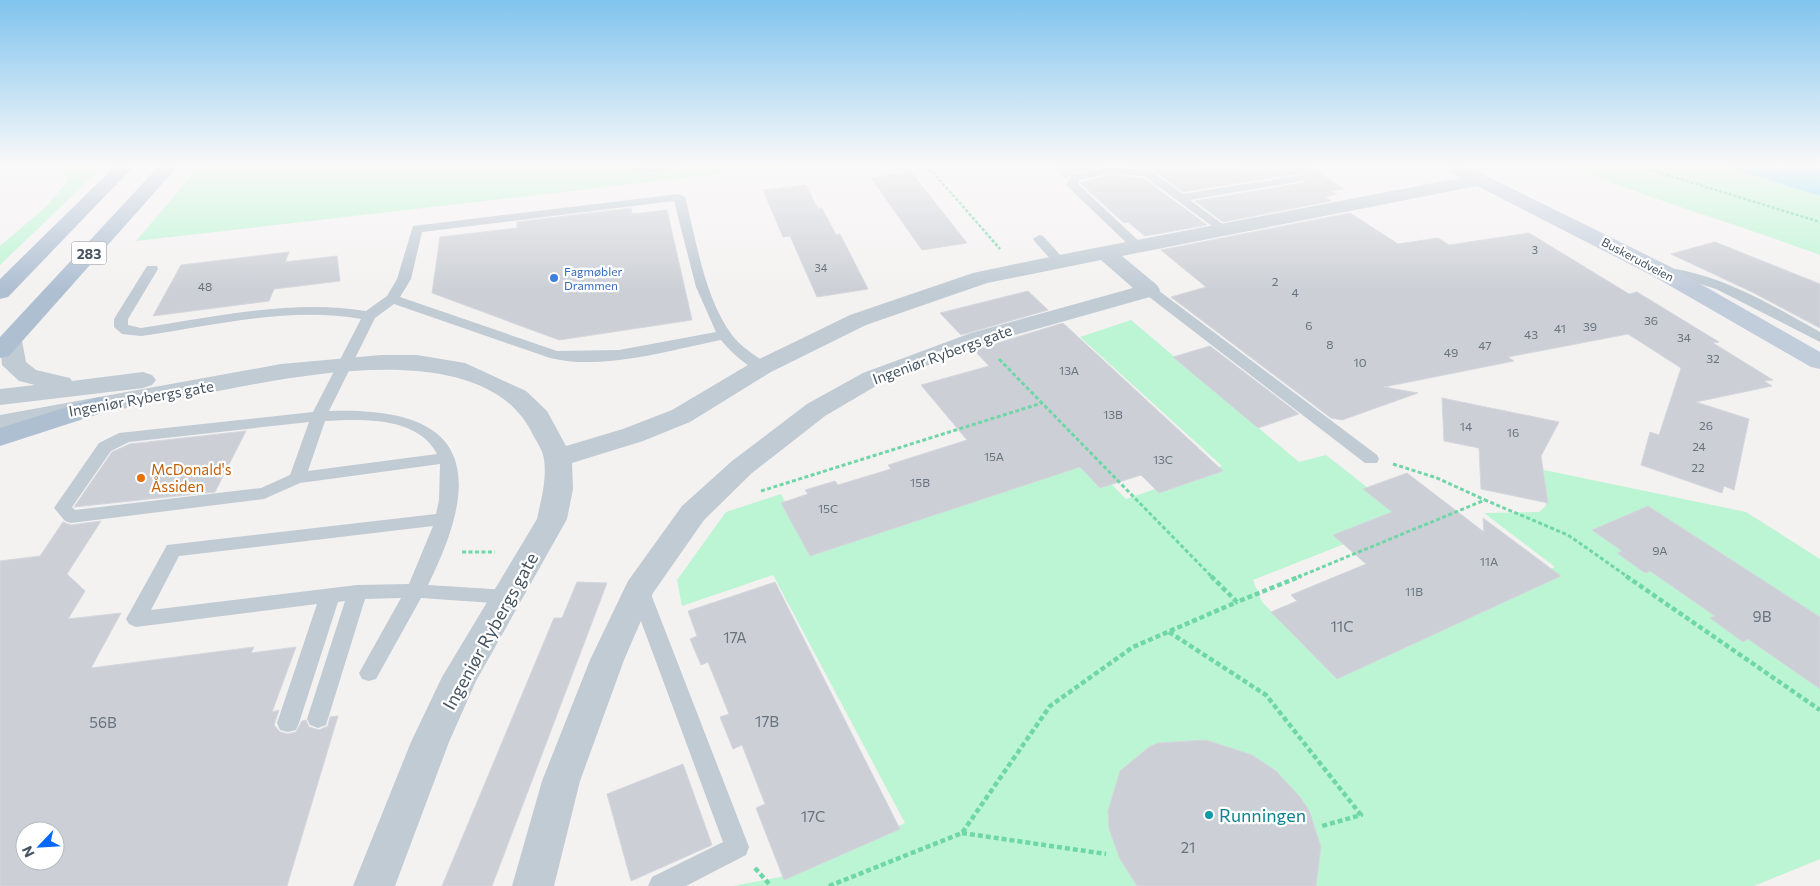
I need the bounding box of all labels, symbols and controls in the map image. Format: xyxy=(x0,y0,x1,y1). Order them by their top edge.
street label: Buskerudveien xyxy=(1600,234,1676,284)
road number: 283 xyxy=(72,242,106,264)
house number: 3 xyxy=(1532,243,1538,256)
house number: 34 xyxy=(815,261,828,274)
place label: Fagmøbler Drammen xyxy=(564,264,623,292)
marker: Fagmøbler Drammen xyxy=(548,272,560,284)
house number: 2 xyxy=(1272,274,1279,288)
house number: 48 xyxy=(198,279,212,293)
house number: 4 xyxy=(1291,285,1299,299)
house number: 36 xyxy=(1644,313,1658,327)
house number: 6 xyxy=(1305,318,1313,332)
house number: 39 xyxy=(1583,319,1597,333)
street label: Ingeniør Rybergs gate xyxy=(870,320,1014,388)
house number: 41 xyxy=(1554,321,1566,335)
house number: 43 xyxy=(1524,327,1538,341)
house number: 34 xyxy=(1677,330,1691,344)
house number: 8 xyxy=(1326,337,1334,351)
house number: 47 xyxy=(1478,338,1492,352)
house number: 49 xyxy=(1444,345,1458,359)
house number: 32 xyxy=(1706,351,1720,365)
house number: 10 xyxy=(1354,355,1367,369)
house number: 13A xyxy=(1059,363,1079,377)
street label: Ingeniør Rybergs gate xyxy=(67,376,215,420)
house number: 13B xyxy=(1103,407,1123,421)
house number: 26 xyxy=(1699,418,1713,432)
house number: 14 xyxy=(1460,419,1472,433)
house number: 16 xyxy=(1507,425,1519,439)
house number: 24 xyxy=(1692,439,1706,453)
house number: 15A xyxy=(984,449,1004,463)
house number: 13C xyxy=(1153,452,1173,466)
place label: McDonald's Åssiden xyxy=(151,460,232,495)
house number: 22 xyxy=(1691,460,1705,474)
marker: McDonald's Åssiden xyxy=(135,472,147,484)
house number: 15B xyxy=(910,475,930,489)
house number: 15C xyxy=(818,501,838,515)
house number: 9A xyxy=(1652,543,1668,557)
street label: Ingeniør Rybergs gate xyxy=(438,548,542,714)
house number: 11A xyxy=(1480,554,1498,568)
house number: 11B xyxy=(1405,584,1423,598)
house number: 9B xyxy=(1753,607,1772,625)
house number: 11C xyxy=(1330,617,1354,635)
house number: 17A xyxy=(723,628,747,646)
house number: 17B xyxy=(755,712,779,730)
house number: 56B xyxy=(89,713,117,731)
place label: Runningen xyxy=(1219,804,1306,826)
house number: 17C xyxy=(801,807,825,825)
marker: Runningen xyxy=(1203,809,1215,821)
north arrow xyxy=(15,821,65,871)
house number: 21 xyxy=(1181,838,1195,856)
text: N xyxy=(18,843,38,860)

